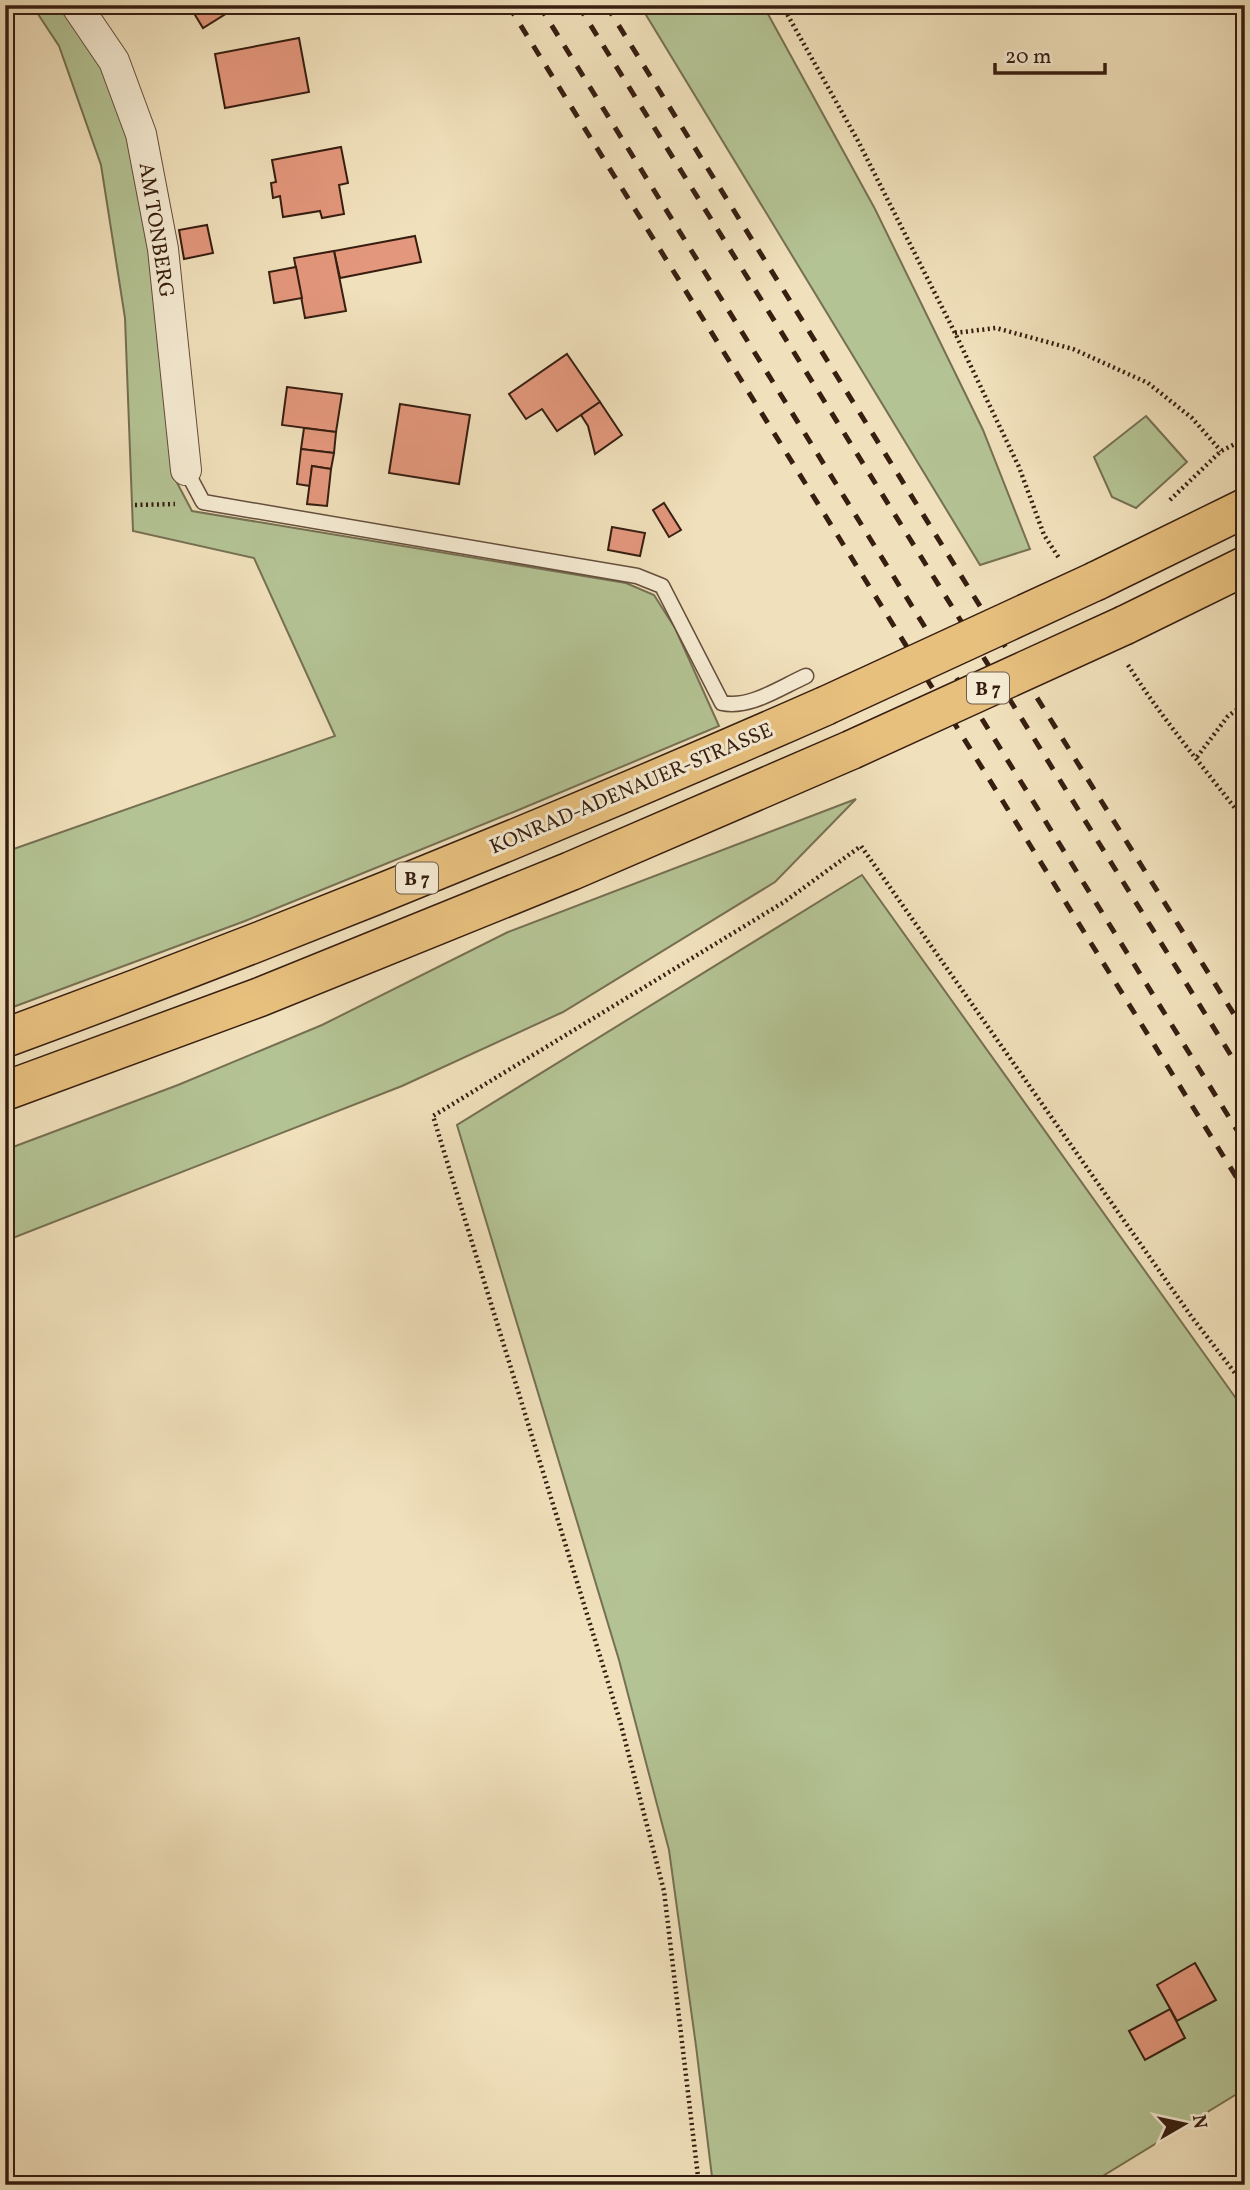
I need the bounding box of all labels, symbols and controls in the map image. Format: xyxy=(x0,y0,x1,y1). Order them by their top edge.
scale bar xyxy=(995,32,1105,76)
text: 20 m xyxy=(1005,43,1051,72)
street label: AM TONBERG xyxy=(131,161,181,300)
road number: B 7 xyxy=(967,673,1009,704)
street label: KONRAD-ADENAUER-STRASSE xyxy=(486,716,778,862)
road number: B 7 xyxy=(396,862,438,894)
north arrow xyxy=(1148,2088,1218,2158)
text: N xyxy=(1185,2113,1213,2131)

